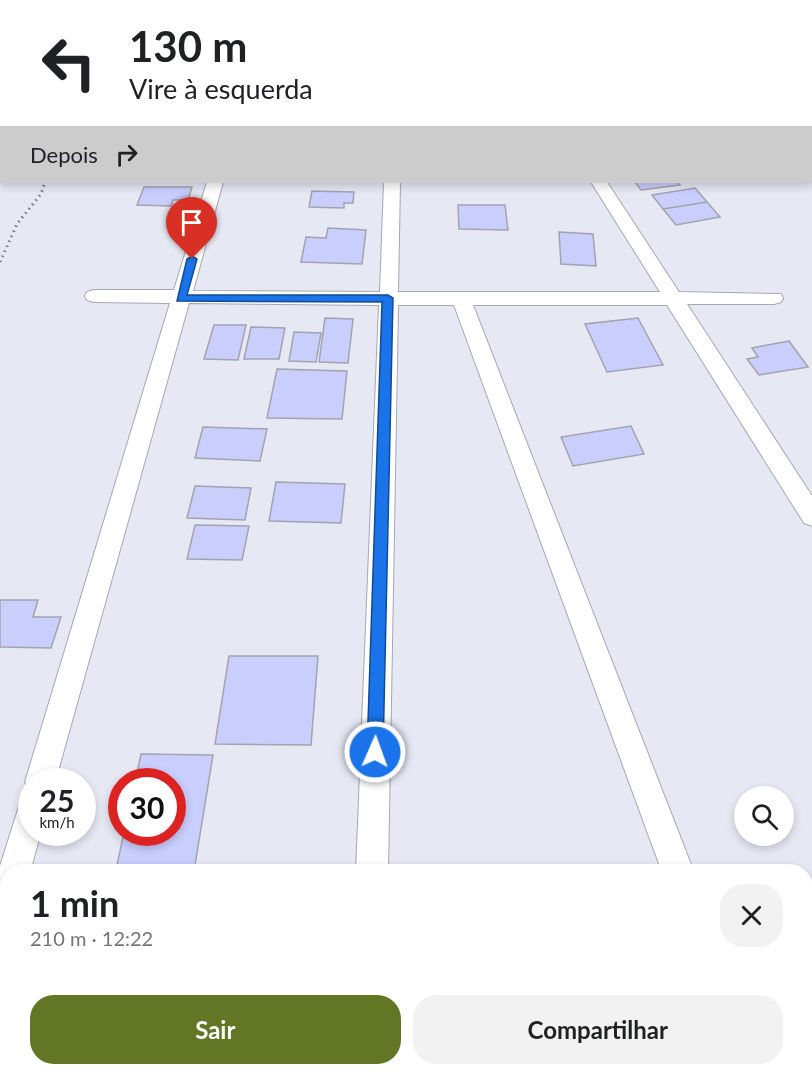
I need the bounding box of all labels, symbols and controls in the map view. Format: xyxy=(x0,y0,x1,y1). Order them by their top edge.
text: 130 m xyxy=(129,21,247,71)
icon: left xyxy=(30,24,108,102)
text: Vire à esquerda xyxy=(129,72,313,105)
icon: right xyxy=(110,138,143,171)
text: Depois xyxy=(30,141,98,168)
pin xyxy=(166,197,217,259)
icon: arrive xyxy=(175,206,208,239)
position arrow xyxy=(343,720,407,784)
speed limit sign: 30 xyxy=(108,768,186,846)
text: 25 xyxy=(40,782,74,818)
map controls xyxy=(734,786,794,846)
button: search xyxy=(734,786,794,846)
text: km/h xyxy=(39,813,75,831)
text: 1 min xyxy=(30,881,119,925)
button: close xyxy=(720,884,783,947)
text: 210 m · 12:22 xyxy=(30,926,153,950)
button: Sair xyxy=(30,995,401,1064)
button: Compartilhar xyxy=(413,995,783,1064)

